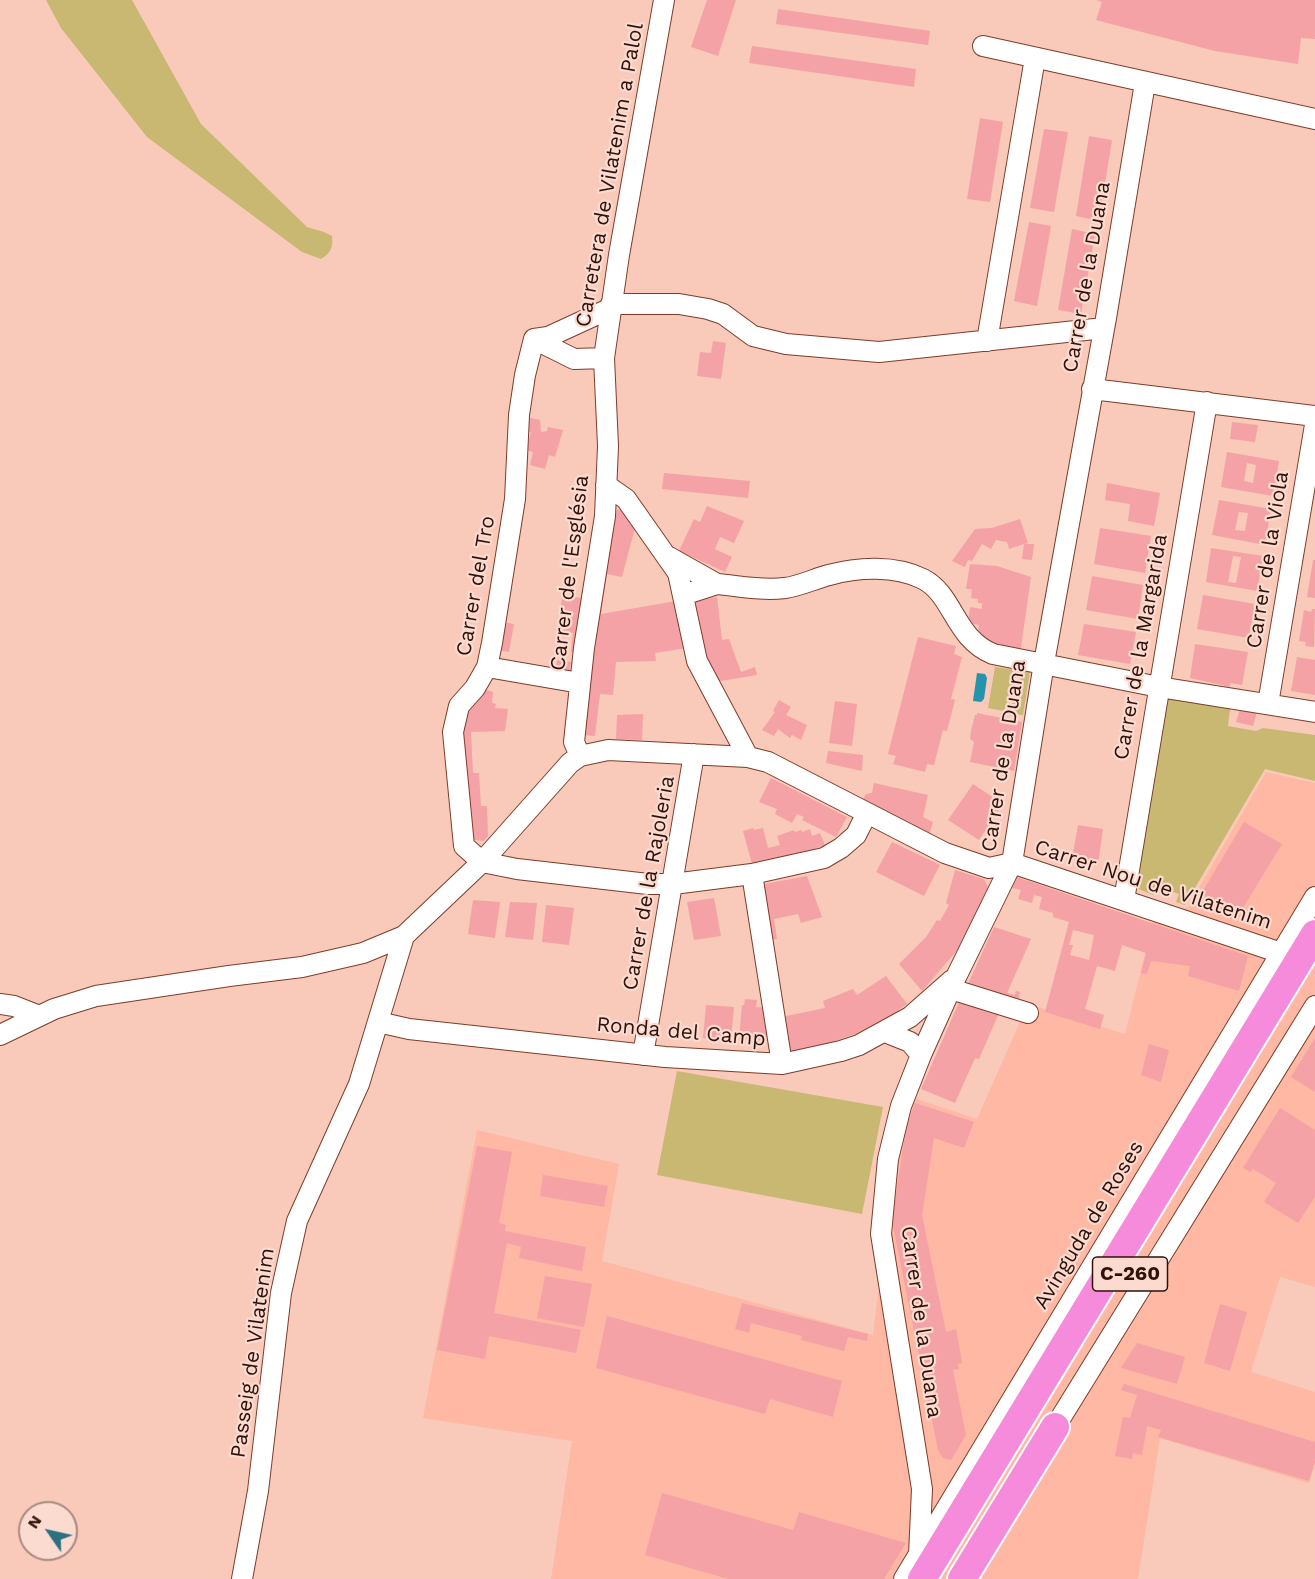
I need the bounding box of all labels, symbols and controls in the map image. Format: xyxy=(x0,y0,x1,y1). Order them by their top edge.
street label: Carretera de Vilatenim a Palol xyxy=(571,21,649,329)
street label: Carrer de la Duana xyxy=(1058,179,1116,375)
street label: Carrer de la Viola xyxy=(1242,470,1294,650)
street label: Carrer de l'Església xyxy=(545,474,595,672)
street label: Carrer del Tro xyxy=(451,514,501,658)
street label: Carrer de la Margarida xyxy=(1109,532,1173,762)
street label: Carrer de la Duana xyxy=(976,658,1032,854)
street label: Carrer de la Rajoleria xyxy=(618,774,680,992)
street label: Carrer Nou de Vilatenim xyxy=(1031,835,1275,935)
street label: Ronda del Camp xyxy=(595,1012,767,1052)
street label: Avinguda de Roses xyxy=(1029,1136,1149,1314)
street label: Carrer de la Duana xyxy=(895,1224,947,1420)
street label: Passeig de Vilatenim xyxy=(226,1246,280,1460)
road number: C-260 xyxy=(1092,1257,1168,1291)
north arrow xyxy=(18,1501,78,1561)
text: N xyxy=(23,1512,46,1532)

